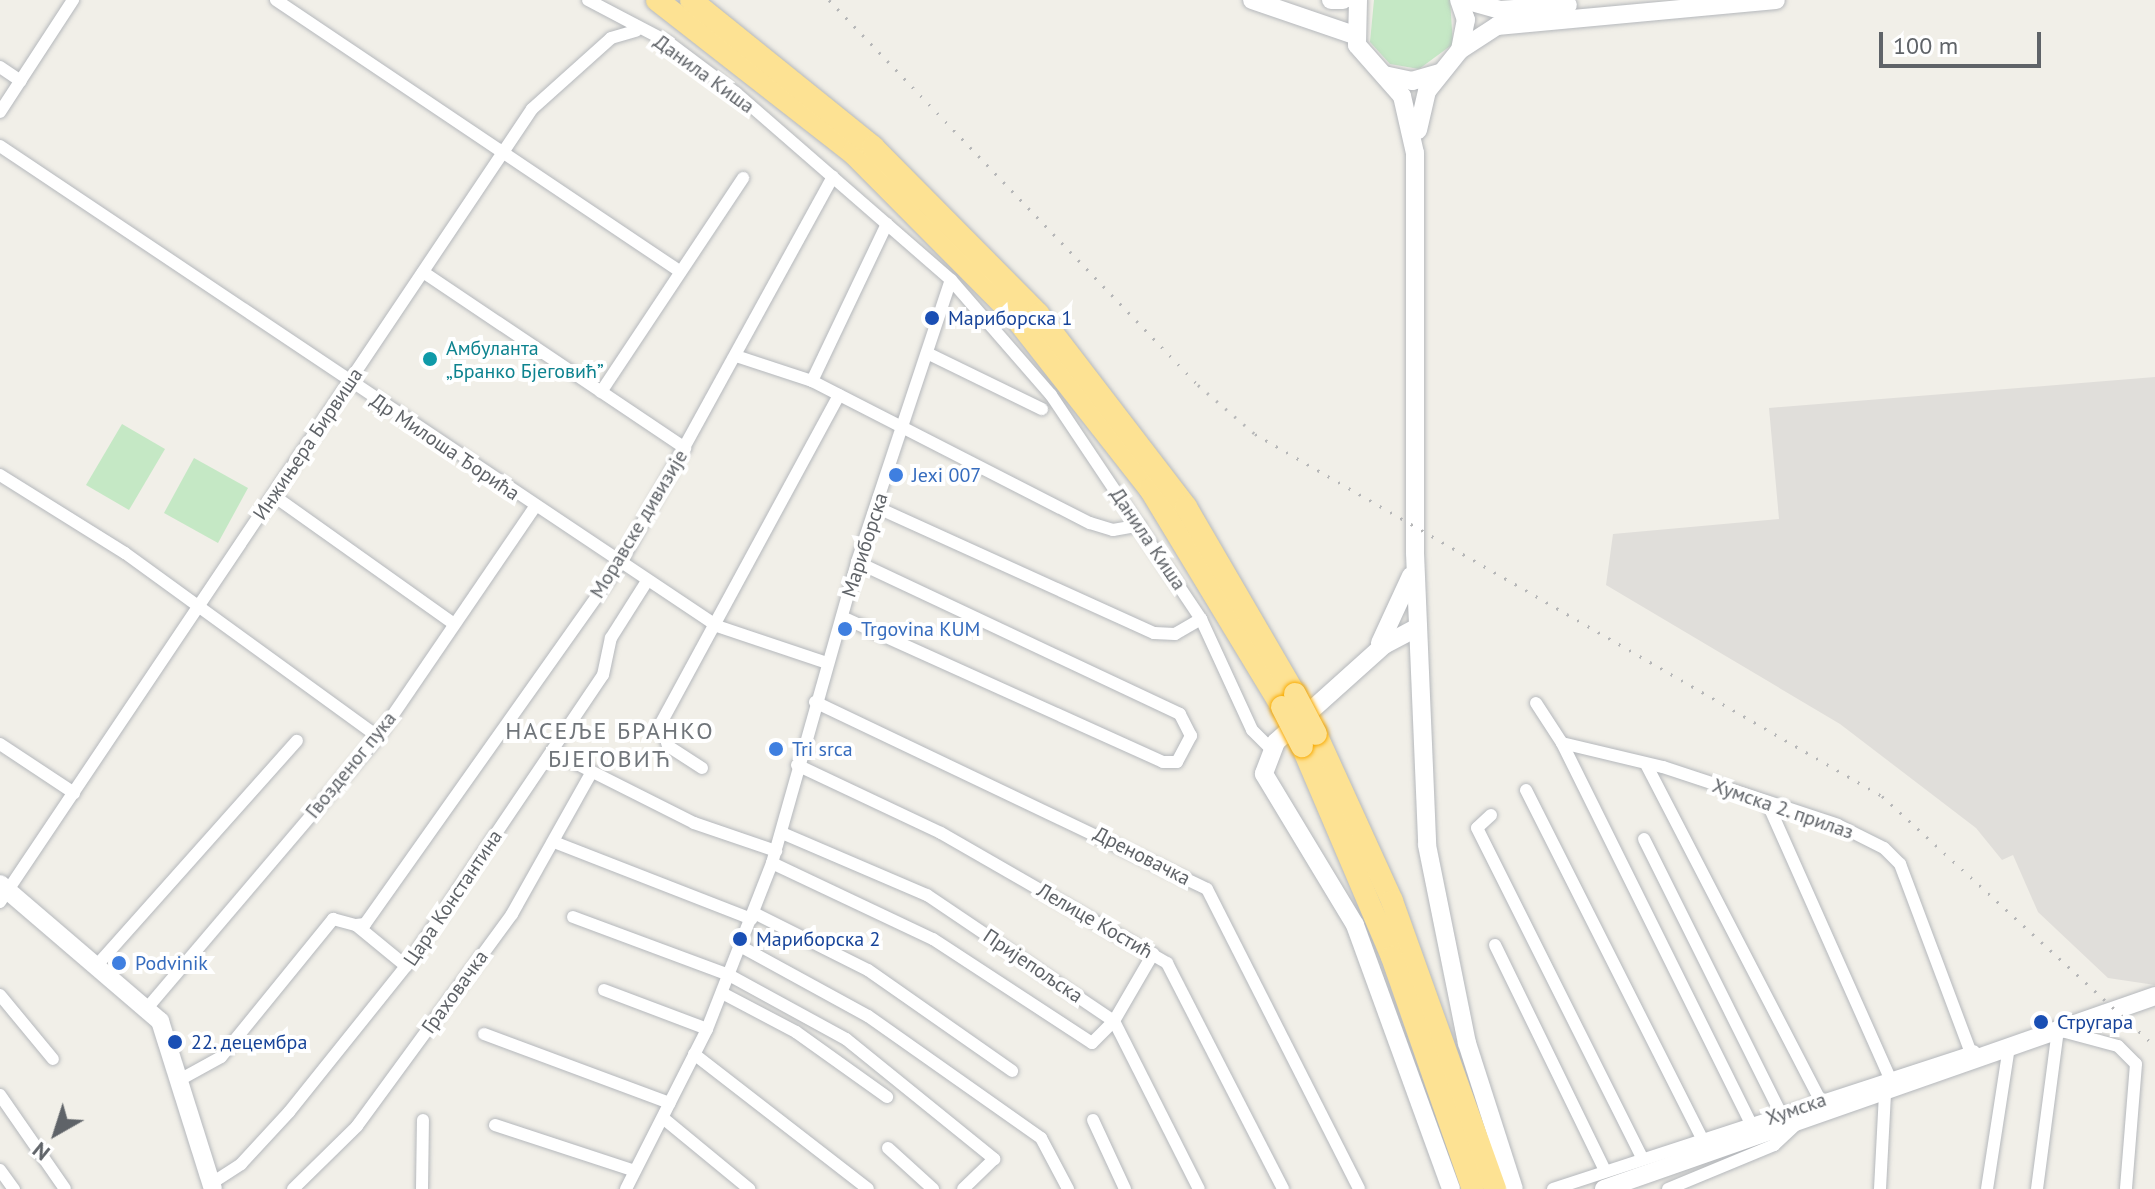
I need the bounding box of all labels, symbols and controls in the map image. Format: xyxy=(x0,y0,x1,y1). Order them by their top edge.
scale bar xyxy=(1883,16,2045,66)
street label: Данила Киша xyxy=(649,30,759,118)
text: 100 m xyxy=(1893,30,1958,61)
place label: Мариборска 1 xyxy=(948,306,1072,330)
marker: Мариборска 1 xyxy=(923,309,941,327)
place label: Амбуланта „Бранко Бјеговић” xyxy=(446,336,604,383)
marker: Амбуланта „Бранко Бјеговић” xyxy=(421,350,439,368)
street label: Инжињера Бирвиша xyxy=(248,363,368,525)
street label: Др Милоша Ђорића xyxy=(366,388,524,506)
street label: Моравске дивизије xyxy=(585,445,693,603)
place label: Jexi 007 xyxy=(912,463,981,487)
marker: Jexi 007 xyxy=(887,466,905,484)
street label: Данила Киша xyxy=(1105,483,1191,595)
street label: Мариборска xyxy=(837,490,893,600)
place label: Trgovina KUM xyxy=(861,617,980,641)
marker: Trgovina KUM xyxy=(836,620,854,638)
street label: Гвозденог пука xyxy=(300,707,402,823)
district label: НАСЕЉЕ БРАНКО БЈЕГОВИЋ xyxy=(505,717,715,773)
place label: Tri srca xyxy=(792,737,853,761)
marker: Tri srca xyxy=(767,740,785,758)
street label: Хумска 2. прилаз xyxy=(1709,773,1857,845)
street label: Дреновачка xyxy=(1090,821,1194,891)
street label: Цара Константина xyxy=(399,825,507,971)
street label: Лелице Костић xyxy=(1033,878,1157,964)
street label: Пријепољска xyxy=(979,924,1087,1008)
place label: Мариборска 2 xyxy=(756,927,880,951)
marker: Мариборска 2 xyxy=(731,930,749,948)
street label: Граховачка xyxy=(417,946,493,1038)
place label: Podvinik xyxy=(135,951,208,975)
marker: Podvinik xyxy=(110,954,128,972)
place label: Стругара xyxy=(2057,1010,2133,1034)
marker: Стругара xyxy=(2032,1013,2050,1031)
place label: 22. децембра xyxy=(191,1030,309,1054)
marker: 22. децембра xyxy=(166,1033,184,1051)
street label: Хумска xyxy=(1763,1088,1829,1130)
north arrow xyxy=(16,1093,96,1173)
text: N xyxy=(26,1136,55,1167)

